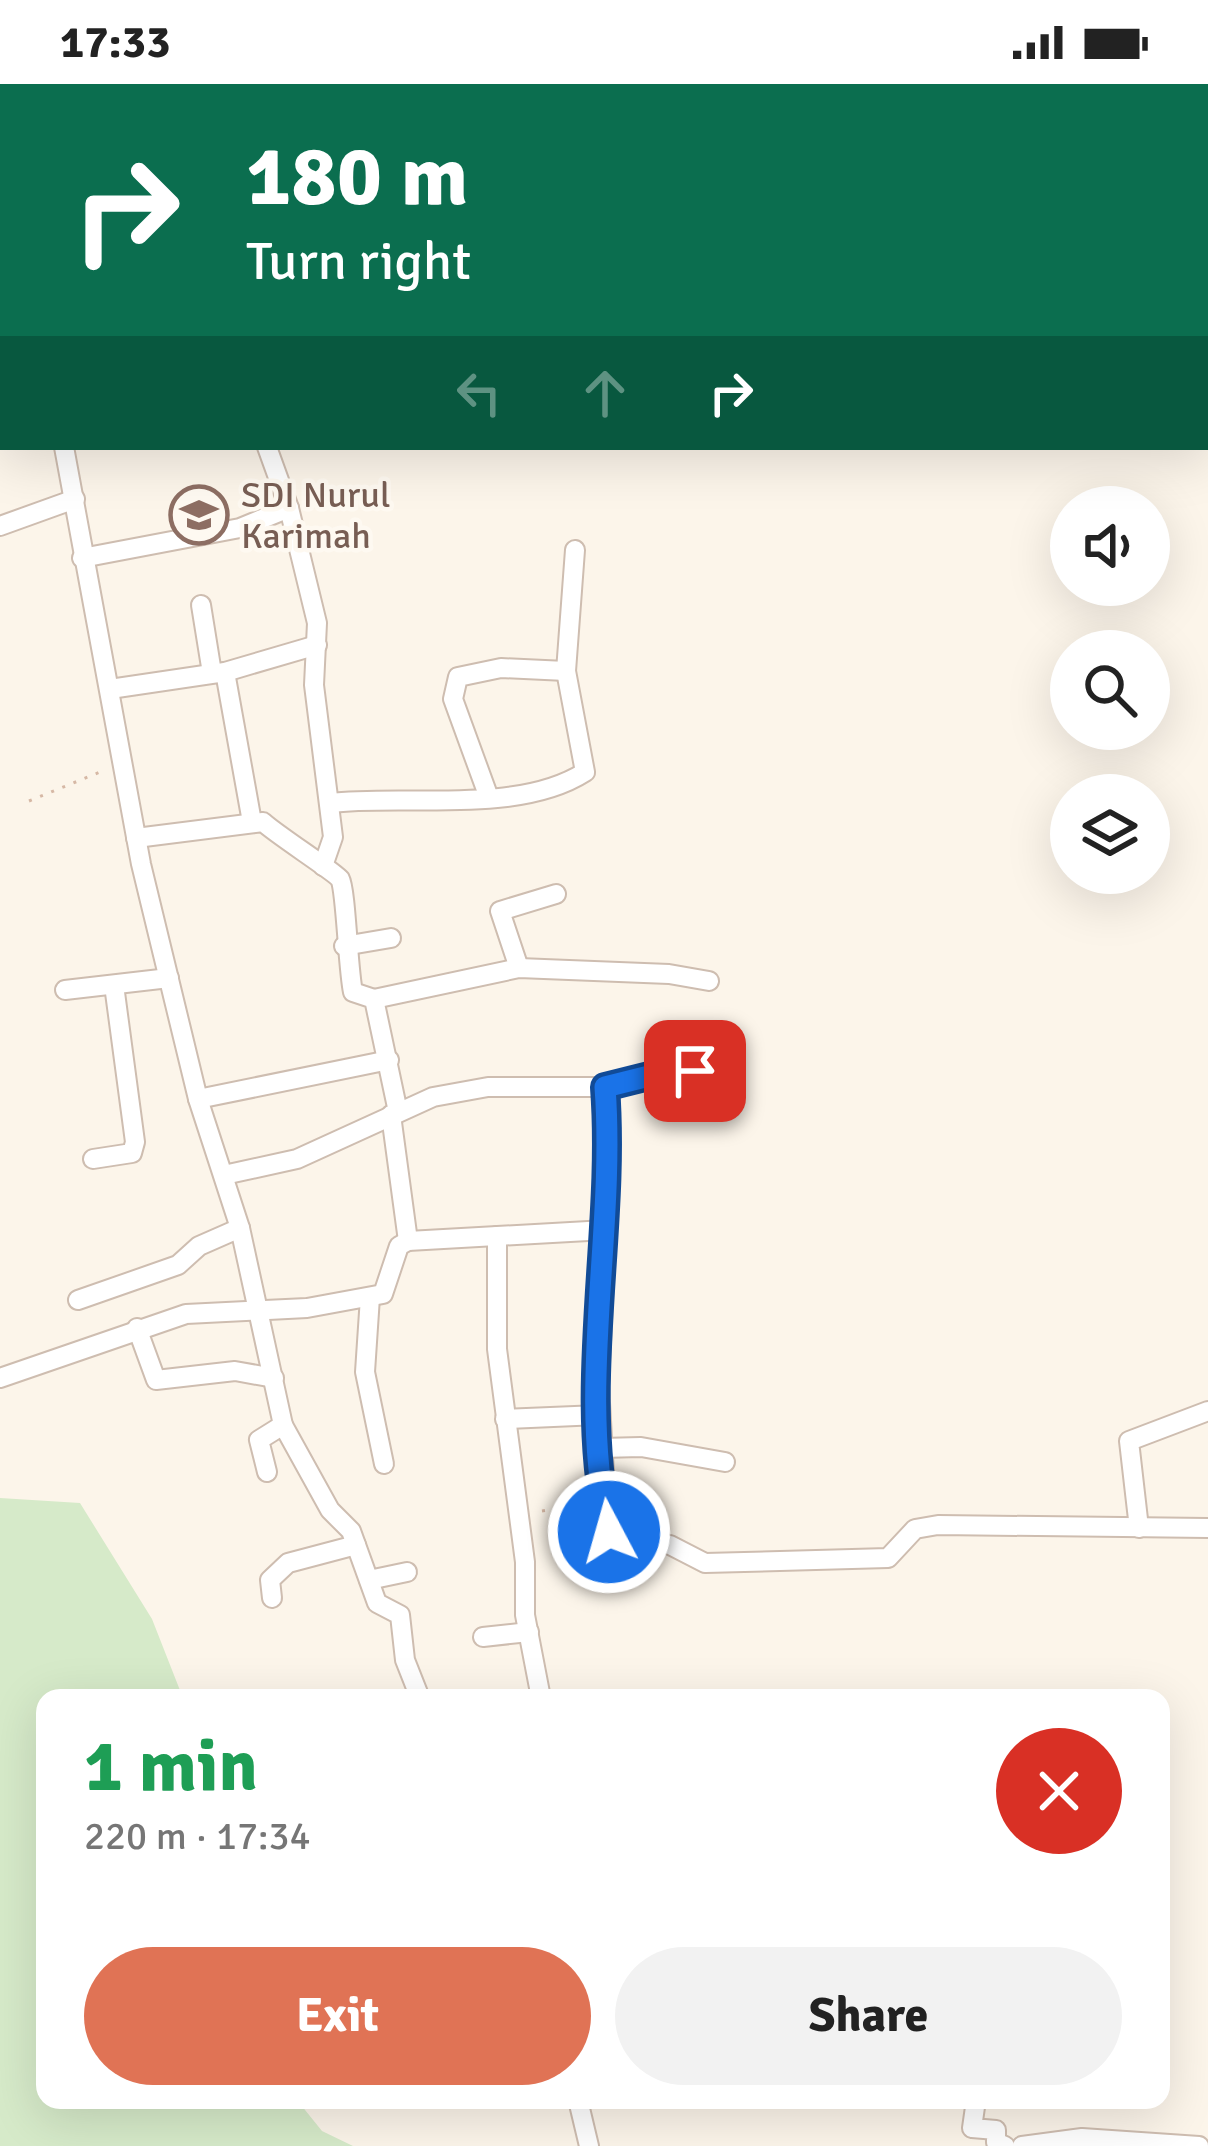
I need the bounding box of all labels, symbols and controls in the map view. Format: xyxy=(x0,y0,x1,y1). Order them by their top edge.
text: 17:33 xyxy=(60,15,170,70)
text: 180 m xyxy=(246,125,468,229)
icon: right xyxy=(48,132,204,288)
text: Turn right xyxy=(246,228,471,295)
icon: left xyxy=(446,360,512,426)
icon: ahead xyxy=(572,360,638,426)
icon: right xyxy=(698,360,764,426)
place label: SDI Nurul Karimah xyxy=(241,473,390,559)
school or university icon: SDI Nurul Karimah xyxy=(168,484,230,546)
map controls xyxy=(1050,486,1170,894)
button: sound xyxy=(1050,486,1170,606)
button: search xyxy=(1050,630,1170,750)
button: layers xyxy=(1050,774,1170,894)
pin xyxy=(644,1020,746,1122)
icon: arrive xyxy=(662,1038,728,1104)
position arrow xyxy=(546,1469,672,1595)
text: 1 min xyxy=(84,1722,258,1811)
button: close xyxy=(996,1728,1122,1854)
text: 220 m · 17:34 xyxy=(84,1812,311,1860)
button: Exit xyxy=(84,1947,591,2085)
button: Share xyxy=(615,1947,1122,2085)

